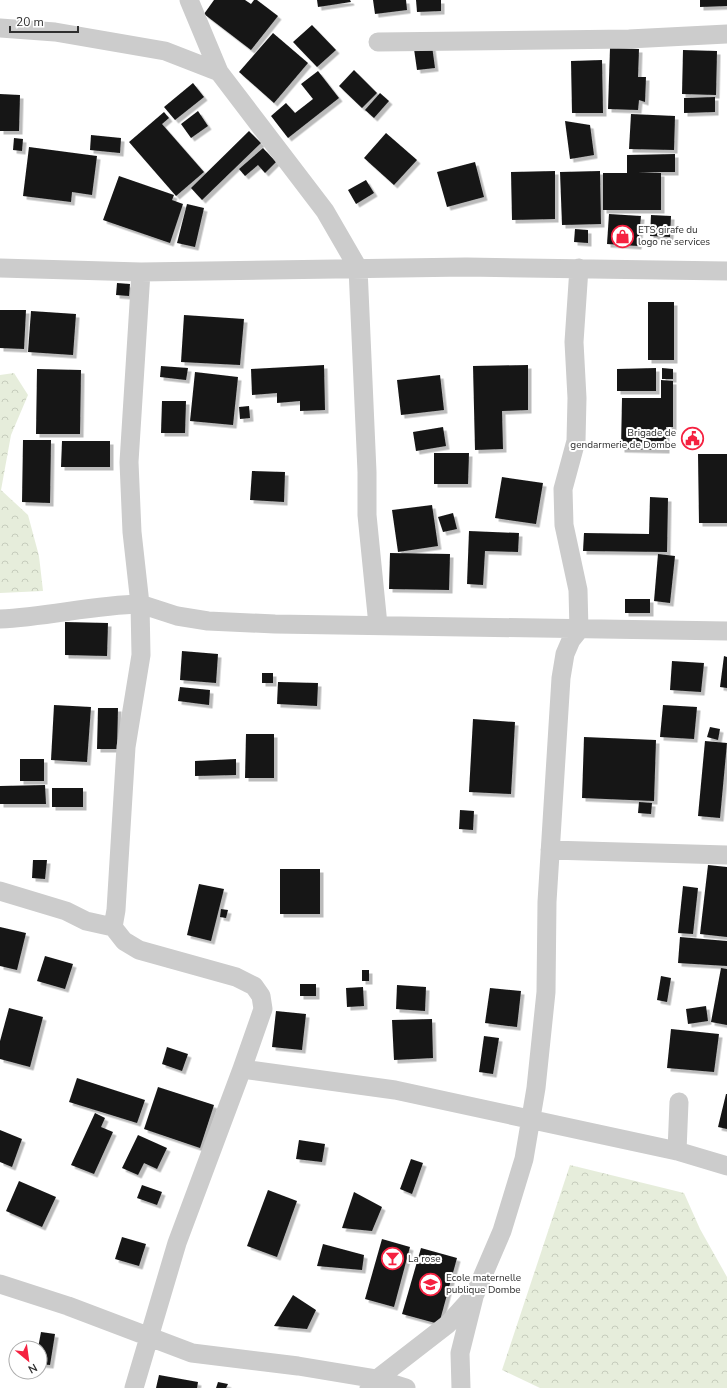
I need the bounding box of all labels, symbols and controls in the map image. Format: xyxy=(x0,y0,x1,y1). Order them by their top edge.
scale bar xyxy=(10,8,78,34)
text: 20 m xyxy=(16,14,44,30)
shop icon: ETS girafe du logo ne services xyxy=(609,223,635,249)
place label: ETS girafe du logo ne services xyxy=(638,223,710,249)
place label: Brigade de gendarmerie de Dombe xyxy=(570,426,676,452)
public building icon: Brigade de gendarmerie de Dombe xyxy=(679,426,705,452)
bar icon: La rose xyxy=(380,1246,406,1272)
place label: La rose xyxy=(408,1252,441,1266)
school or university icon: Ecole maternelle publique Dombe xyxy=(417,1271,443,1297)
place label: Ecole maternelle publique Dombe xyxy=(446,1271,521,1297)
north arrow xyxy=(8,1340,48,1380)
text: N xyxy=(25,1360,40,1377)

